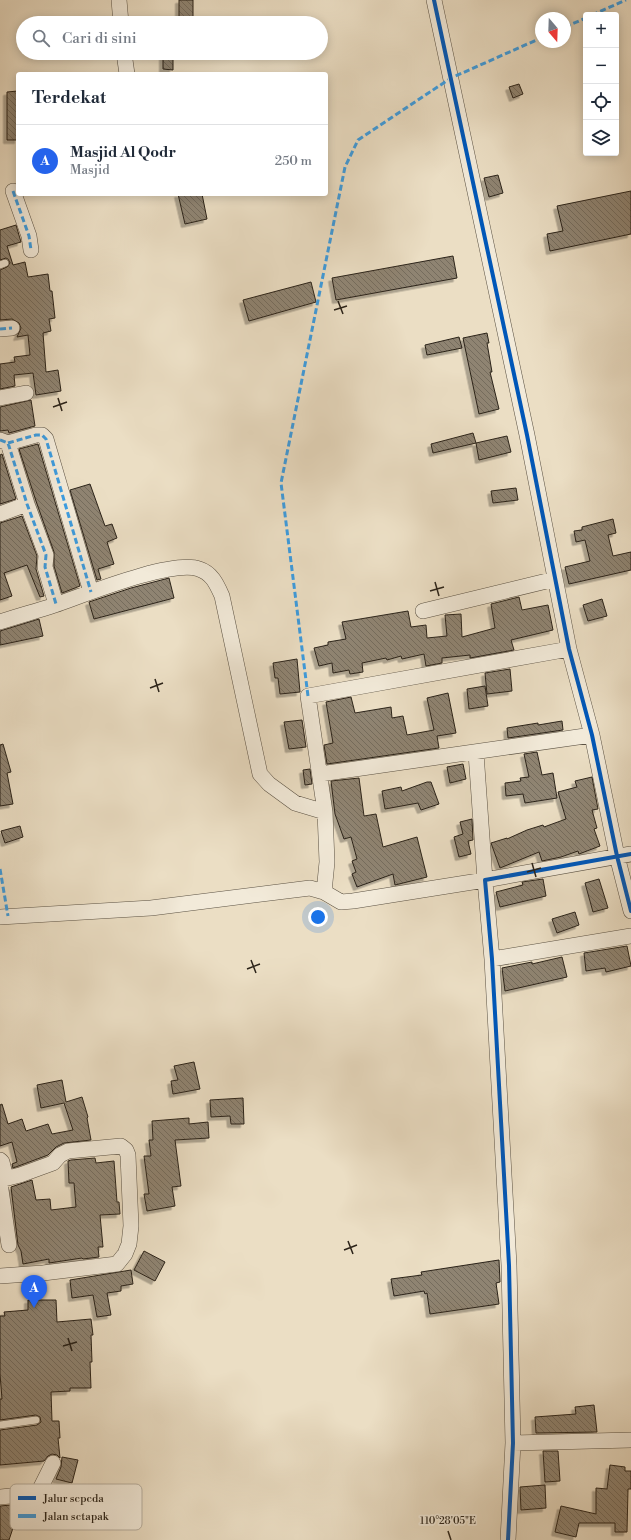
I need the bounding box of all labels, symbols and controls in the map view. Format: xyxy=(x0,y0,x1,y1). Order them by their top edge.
north arrow xyxy=(535,12,571,48)
map controls xyxy=(583,12,619,156)
button: + xyxy=(583,12,619,48)
search box xyxy=(16,16,328,60)
icon: search xyxy=(30,27,52,49)
text: Cari di sini xyxy=(62,29,137,48)
button: − xyxy=(583,48,619,84)
button: locate xyxy=(583,84,619,120)
text: Terdekat xyxy=(32,87,106,109)
button: layers xyxy=(583,120,619,156)
text: Masjid Al Qodr xyxy=(70,143,176,162)
text: A xyxy=(40,153,50,169)
text: 250 m xyxy=(275,153,312,169)
text: Masjid xyxy=(70,162,110,178)
your location xyxy=(308,907,328,927)
pin: A xyxy=(21,1275,47,1308)
legend xyxy=(10,1484,142,1530)
text: Jalur sepeda xyxy=(42,1492,104,1506)
text: Jalan setapak xyxy=(42,1510,110,1524)
text: 110°28'05"E xyxy=(420,1515,476,1527)

